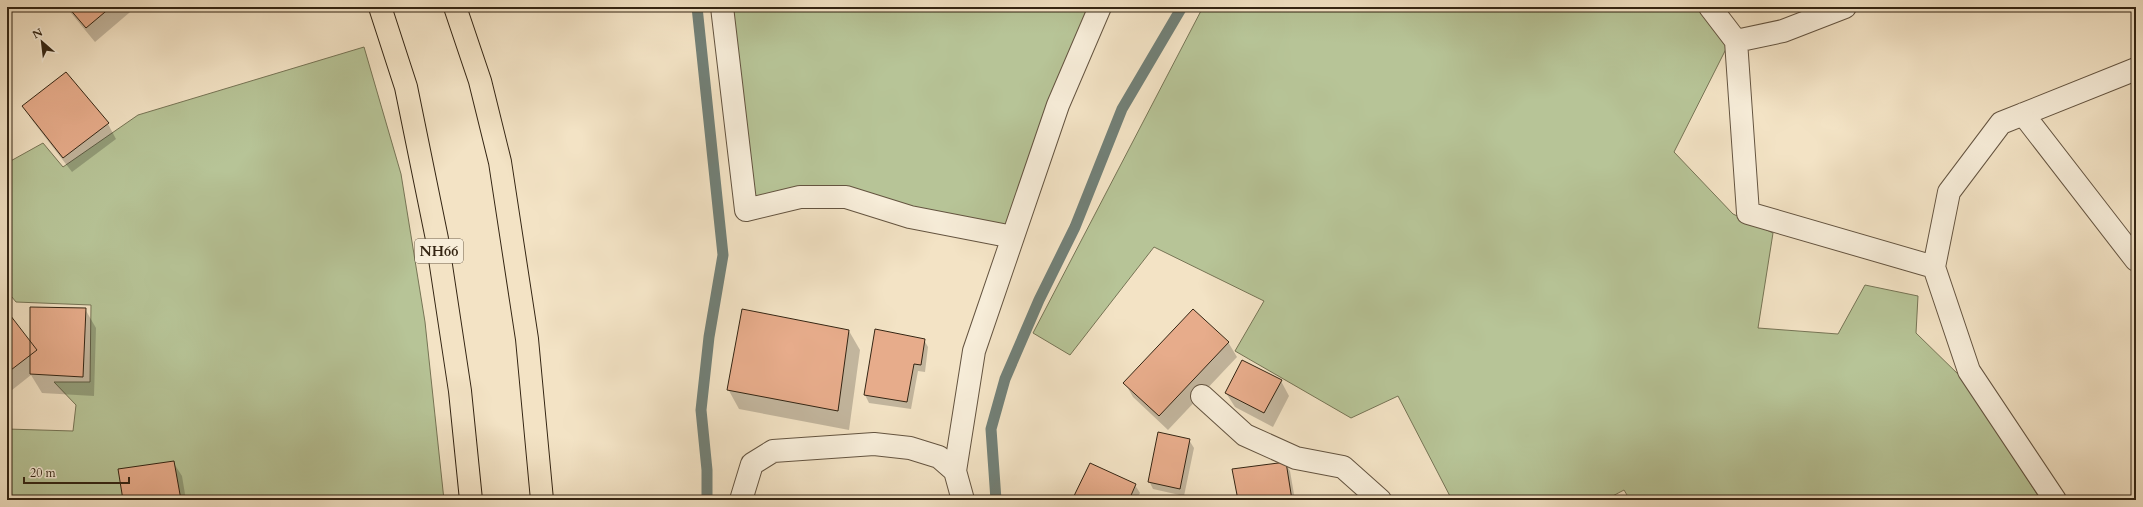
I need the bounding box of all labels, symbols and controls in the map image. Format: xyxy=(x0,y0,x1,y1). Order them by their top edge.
north arrow xyxy=(22,22,62,62)
text: N xyxy=(30,25,46,42)
road number: NH66 xyxy=(415,239,463,263)
scale bar xyxy=(24,459,129,485)
text: 20 m xyxy=(30,465,57,481)

